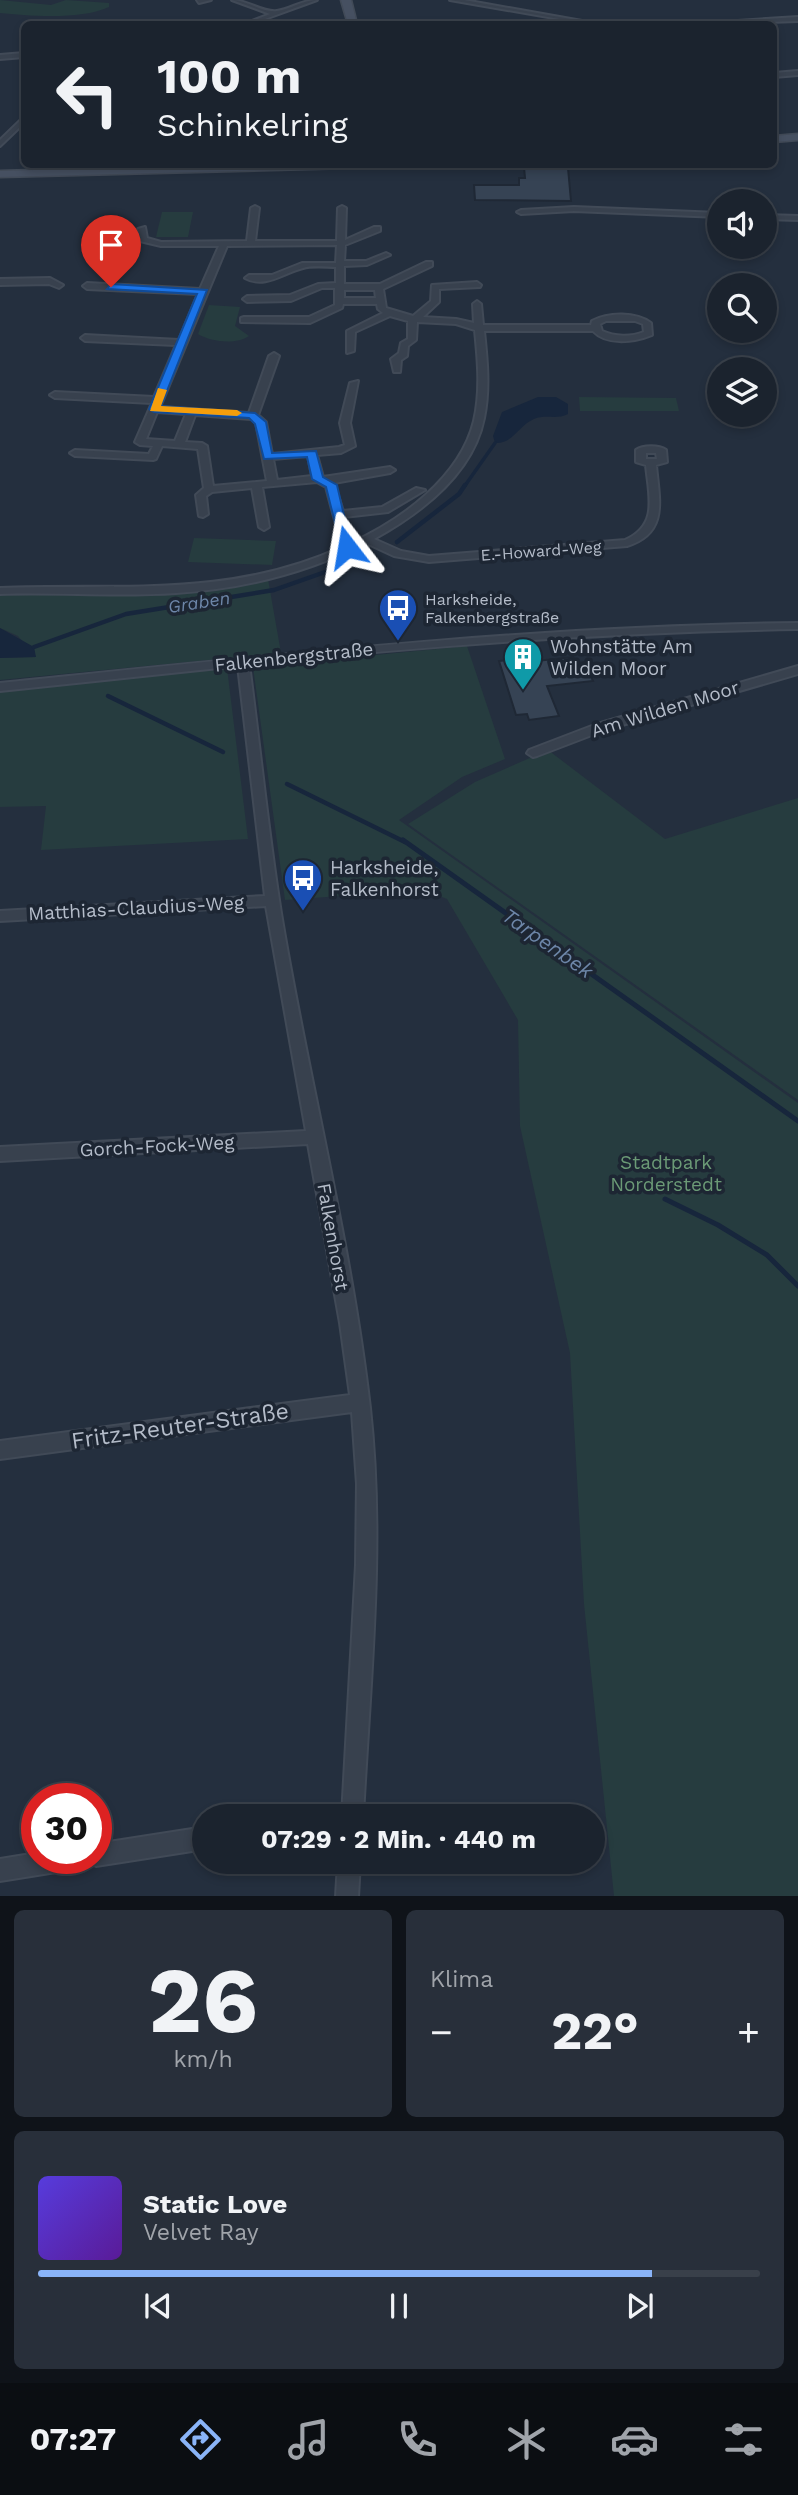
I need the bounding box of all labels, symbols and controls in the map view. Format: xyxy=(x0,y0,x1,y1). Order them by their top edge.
text: 100 m xyxy=(157,47,301,105)
icon: left xyxy=(42,49,133,140)
text: Schinkelring xyxy=(157,106,348,144)
map controls xyxy=(707,189,777,427)
button: sound xyxy=(707,189,777,259)
pin xyxy=(81,215,141,287)
icon: arrive xyxy=(92,226,130,264)
button: search xyxy=(707,273,777,343)
button: layers xyxy=(707,357,777,427)
position arrow xyxy=(310,510,384,584)
street label: E.-Howard-Weg xyxy=(480,537,602,565)
water label: Graben xyxy=(166,587,232,617)
bus stop icon: Harksheide, Falkenbergstraße xyxy=(377,587,419,642)
place label: Harksheide, Falkenbergstraße xyxy=(425,590,559,627)
place label: Wohnstätte Am Wilden Moor xyxy=(550,635,693,680)
building icon: Wohnstätte Am Wilden Moor xyxy=(502,636,544,691)
street label: Falkenbergstraße xyxy=(213,637,375,677)
street label: Am Wilden Moor xyxy=(588,675,742,742)
place label: Harksheide, Falkenhorst xyxy=(330,856,439,901)
bus stop icon: Harksheide, Falkenhorst xyxy=(282,857,324,912)
street label: Matthias-Claudius-Weg xyxy=(27,891,245,925)
water label: Tarpenbek xyxy=(498,902,599,984)
street label: Gorch-Fock-Weg xyxy=(79,1130,236,1162)
park label: Stadtpark Norderstedt xyxy=(610,1151,722,1196)
street label: Falkenhorst xyxy=(312,1181,354,1293)
street label: Fritz-Reuter-Straße xyxy=(70,1397,290,1455)
speed limit sign: 30 xyxy=(21,1783,112,1874)
text: 07:29 · 2 Min. · 440 m xyxy=(261,1824,536,1854)
text: 26 xyxy=(148,1947,258,2054)
text: Klima xyxy=(430,1966,493,1993)
text: 22° xyxy=(551,2001,639,2062)
text: − xyxy=(430,2010,453,2054)
text: + xyxy=(737,2010,760,2054)
text: km/h xyxy=(173,2046,233,2073)
text: Static Love xyxy=(143,2189,287,2219)
text: Velvet Ray xyxy=(143,2219,259,2246)
icon: previous xyxy=(139,2287,177,2325)
icon: pause xyxy=(380,2287,418,2325)
icon: next xyxy=(621,2287,659,2325)
icon: directions xyxy=(176,2415,225,2464)
icon: music xyxy=(284,2415,333,2464)
icon: phone xyxy=(393,2415,442,2464)
icon: climate xyxy=(502,2415,551,2464)
icon: car xyxy=(610,2415,659,2464)
icon: filters xyxy=(719,2415,768,2464)
text: 07:27 xyxy=(30,2420,116,2458)

